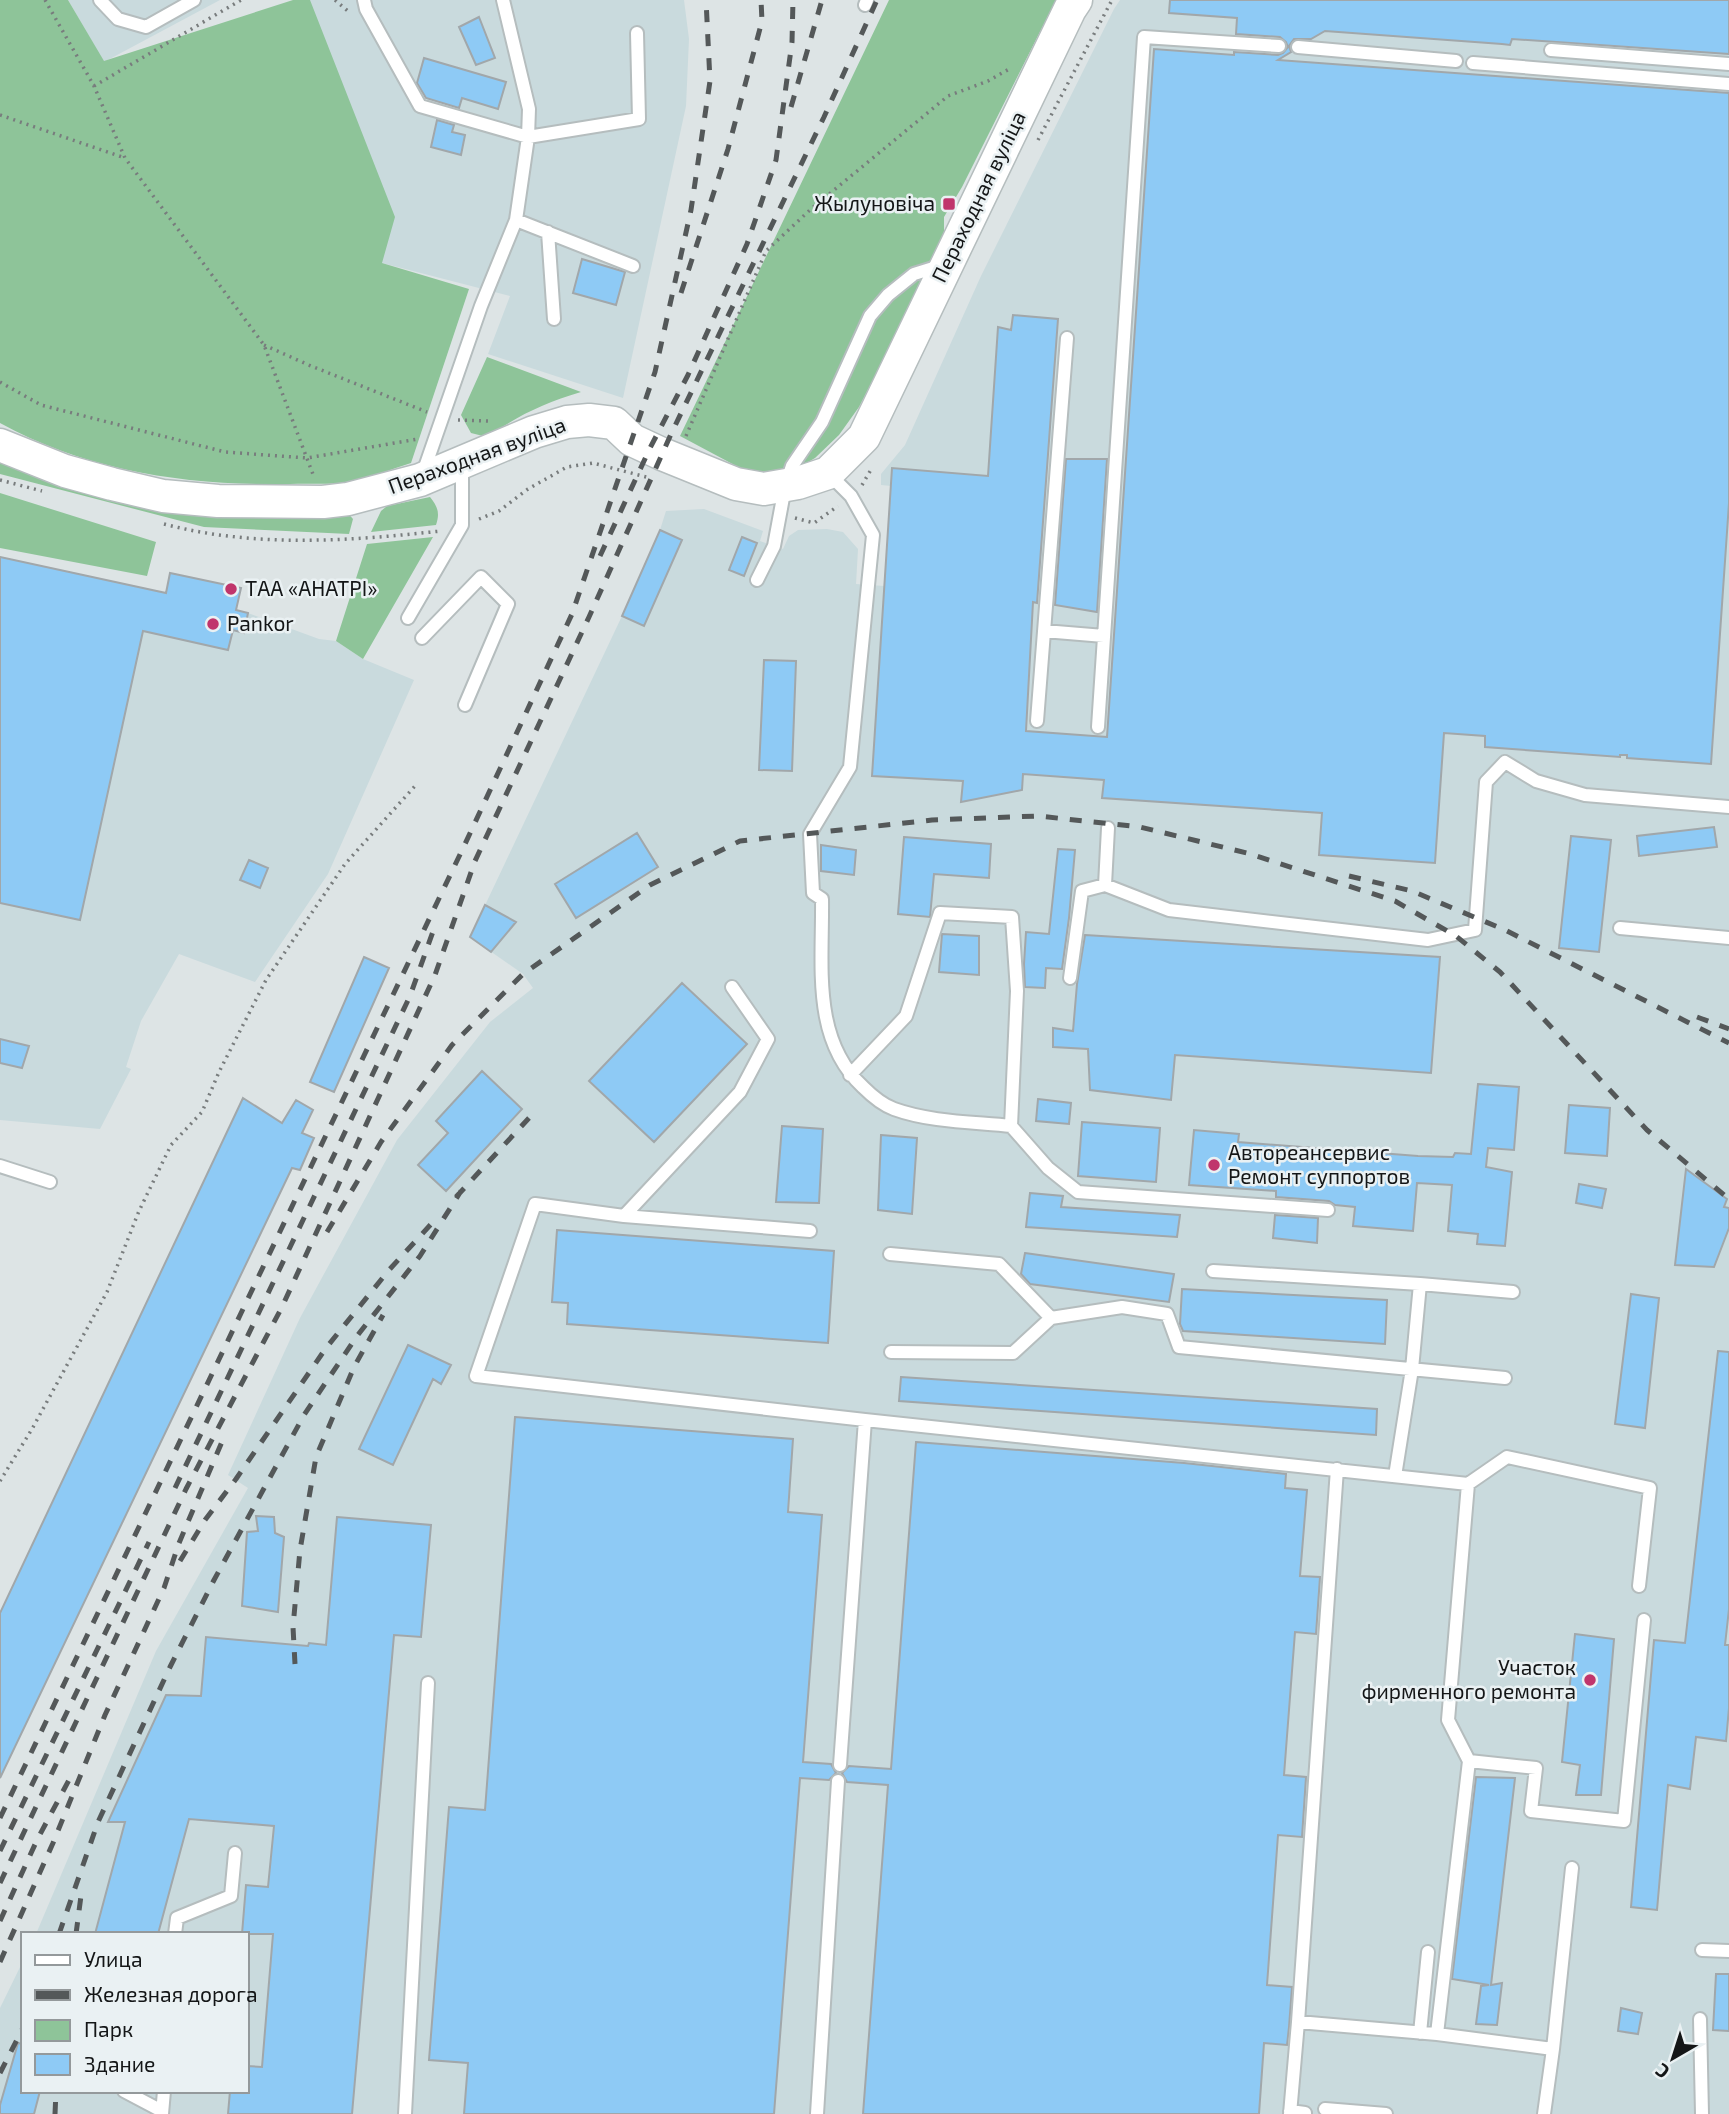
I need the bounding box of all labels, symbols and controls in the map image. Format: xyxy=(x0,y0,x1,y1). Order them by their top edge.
street label: Пераходная вуліца xyxy=(925,107,1031,286)
place label: Жылуновіча xyxy=(814,190,935,216)
marker: Жылуновіча xyxy=(941,196,957,212)
street label: Пераходная вуліца xyxy=(384,411,569,499)
place label: ТАА «АНАТРI» xyxy=(245,575,377,600)
marker: ТАА «АНАТРI» xyxy=(223,581,239,597)
place label: Pankor xyxy=(227,610,294,635)
marker: Pankor xyxy=(205,616,221,632)
place label: Автореансервис Ремонт суппортов xyxy=(1228,1139,1410,1189)
marker: Автореансервис Ремонт суппортов xyxy=(1206,1157,1222,1173)
place label: Участок фирменного ремонта xyxy=(1361,1654,1576,1703)
marker: Участок фирменного ремонта xyxy=(1582,1672,1598,1688)
legend xyxy=(21,1932,248,2093)
text: Улица xyxy=(84,1946,143,1971)
text: Железная дорога xyxy=(84,1981,257,2006)
text: Парк xyxy=(84,2016,133,2041)
north arrow xyxy=(1638,2023,1708,2093)
text: Здание xyxy=(84,2051,155,2076)
text: С xyxy=(1650,2059,1674,2084)

